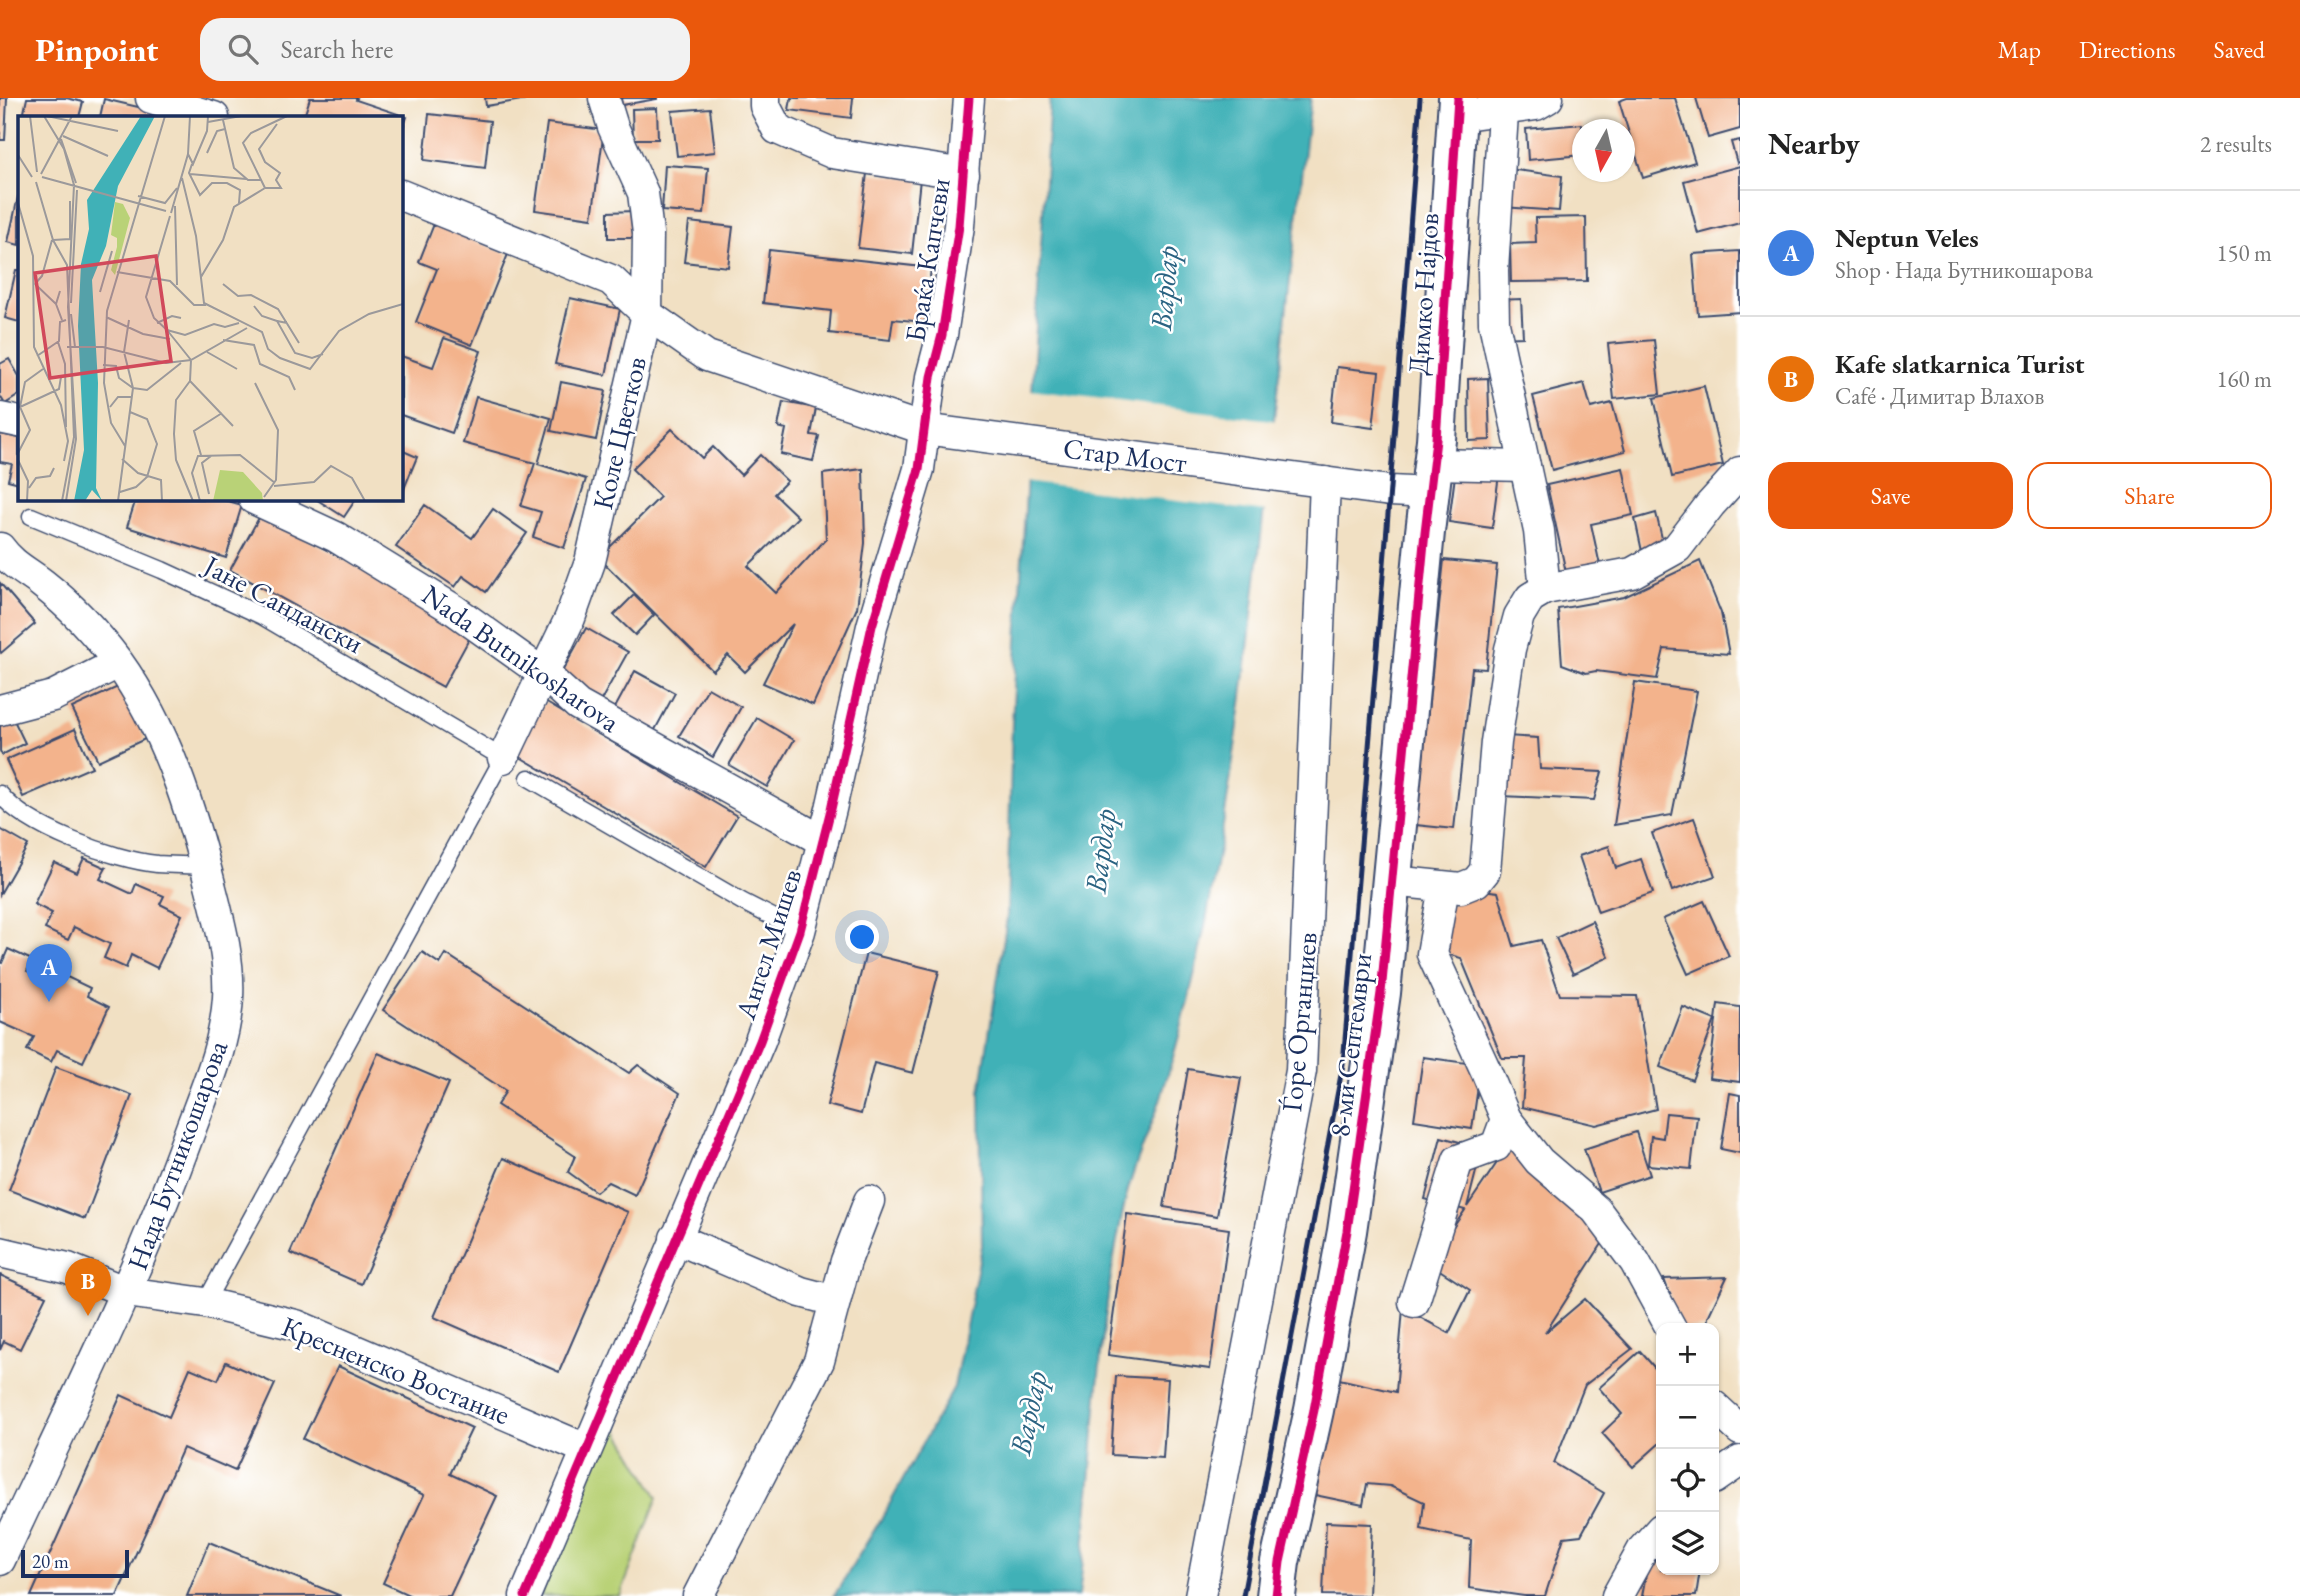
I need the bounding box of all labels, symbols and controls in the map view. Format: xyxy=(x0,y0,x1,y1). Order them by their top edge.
search box xyxy=(200,18,690,81)
text: Pinpoint xyxy=(35,28,158,71)
icon: search xyxy=(224,30,262,68)
text: Search here xyxy=(280,32,393,66)
text: Map xyxy=(1998,34,2041,65)
text: Directions xyxy=(2079,34,2176,65)
text: Saved xyxy=(2214,34,2265,65)
inset map xyxy=(18,116,402,500)
north arrow xyxy=(1572,119,1635,182)
text: Nearby xyxy=(1768,124,1860,163)
text: 2 results xyxy=(2200,129,2272,159)
street label: Браќа Капчеви xyxy=(896,175,958,344)
street label: Димко Најдов xyxy=(1399,211,1447,376)
text: Neptun Veles xyxy=(1835,221,1979,255)
text: A xyxy=(1783,238,1799,268)
text: 150 m xyxy=(2216,238,2272,268)
water label: Вардар xyxy=(1141,244,1187,333)
text: Shop · Нада Бутникошарова xyxy=(1835,255,2093,285)
text: Kafe slatkarnica Turist xyxy=(1835,347,2085,381)
street label: Коле Цветков xyxy=(584,353,654,513)
text: B xyxy=(1784,364,1798,394)
text: 160 m xyxy=(2216,364,2272,394)
text: Café · Димитар Влахов xyxy=(1835,381,2044,411)
street label: Стар Мост xyxy=(1061,430,1189,480)
button: Save xyxy=(1768,462,2013,529)
button: Share xyxy=(2027,462,2272,529)
street label: Јане Сандански xyxy=(196,546,370,661)
street label: Nada Butnikosharova xyxy=(415,576,628,740)
water label: Вардар xyxy=(1075,807,1124,896)
street label: Ангел Мишев xyxy=(726,864,809,1025)
your location xyxy=(845,920,879,954)
street label: Ѓоре Органџиев xyxy=(1273,931,1325,1113)
pin: A xyxy=(26,944,72,1002)
street label: 8-ми Септември xyxy=(1321,951,1379,1139)
street label: Нада Бутникошарова xyxy=(119,1035,236,1275)
pin: B xyxy=(65,1258,111,1316)
street label: Кресненско Востание xyxy=(277,1308,515,1432)
map controls xyxy=(1656,1323,1719,1575)
button: + xyxy=(1656,1323,1719,1386)
water label: Вардар xyxy=(1000,1368,1056,1459)
button: − xyxy=(1656,1386,1719,1449)
button: locate xyxy=(1656,1449,1719,1512)
button: layers xyxy=(1656,1512,1719,1575)
scale bar xyxy=(21,1547,130,1579)
text: 20 m xyxy=(32,1549,69,1574)

